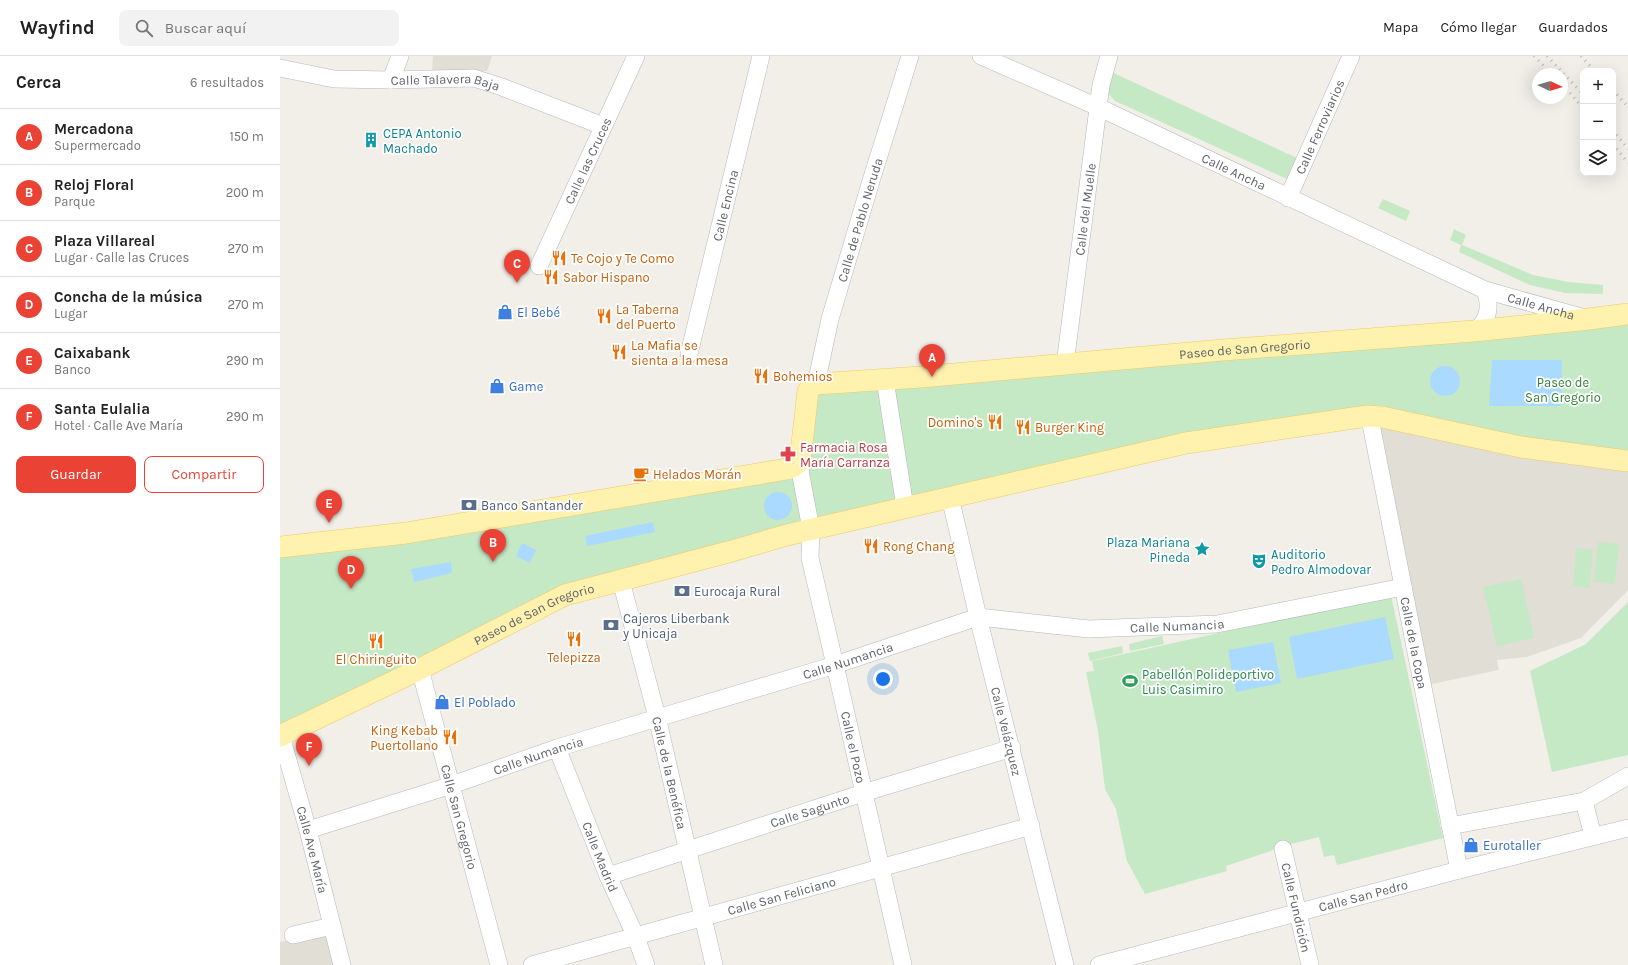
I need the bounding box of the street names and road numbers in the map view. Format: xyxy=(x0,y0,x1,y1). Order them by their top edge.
street label: Calle Talavera Baja xyxy=(391,70,502,93)
street label: Calle Ferroviarios xyxy=(1292,77,1347,176)
street label: Calle las Cruces xyxy=(561,115,614,206)
street label: Calle Ancha xyxy=(1199,150,1268,193)
street label: Calle de Pablo Neruda xyxy=(834,156,885,284)
street label: Calle del Muelle xyxy=(1072,162,1098,256)
street label: Calle Encina xyxy=(709,168,741,243)
street label: Calle Ancha xyxy=(1506,289,1576,322)
street label: Paseo de San Gregorio xyxy=(1179,336,1311,361)
street label: Paseo de San Gregorio xyxy=(471,580,596,648)
street label: Calle de la Copa xyxy=(1398,596,1431,690)
street label: Calle Numancia xyxy=(1130,615,1225,635)
street label: Calle Numancia xyxy=(801,639,895,682)
street label: Calle Velázquez xyxy=(988,685,1025,777)
street label: Calle el Pozo xyxy=(838,710,869,784)
street label: Calle de la Benéfica xyxy=(650,715,690,831)
street label: Calle Numancia xyxy=(491,733,585,777)
street label: Calle San Gregorio xyxy=(438,763,481,871)
street label: Calle Sagunto xyxy=(768,791,851,830)
street label: Calle Ave María xyxy=(294,804,331,895)
street label: Calle Madrid xyxy=(580,819,622,894)
street label: Calle Fundición xyxy=(1279,861,1314,954)
street label: Calle San Feliciano xyxy=(726,873,837,918)
street label: Calle San Pedro xyxy=(1317,876,1409,914)

